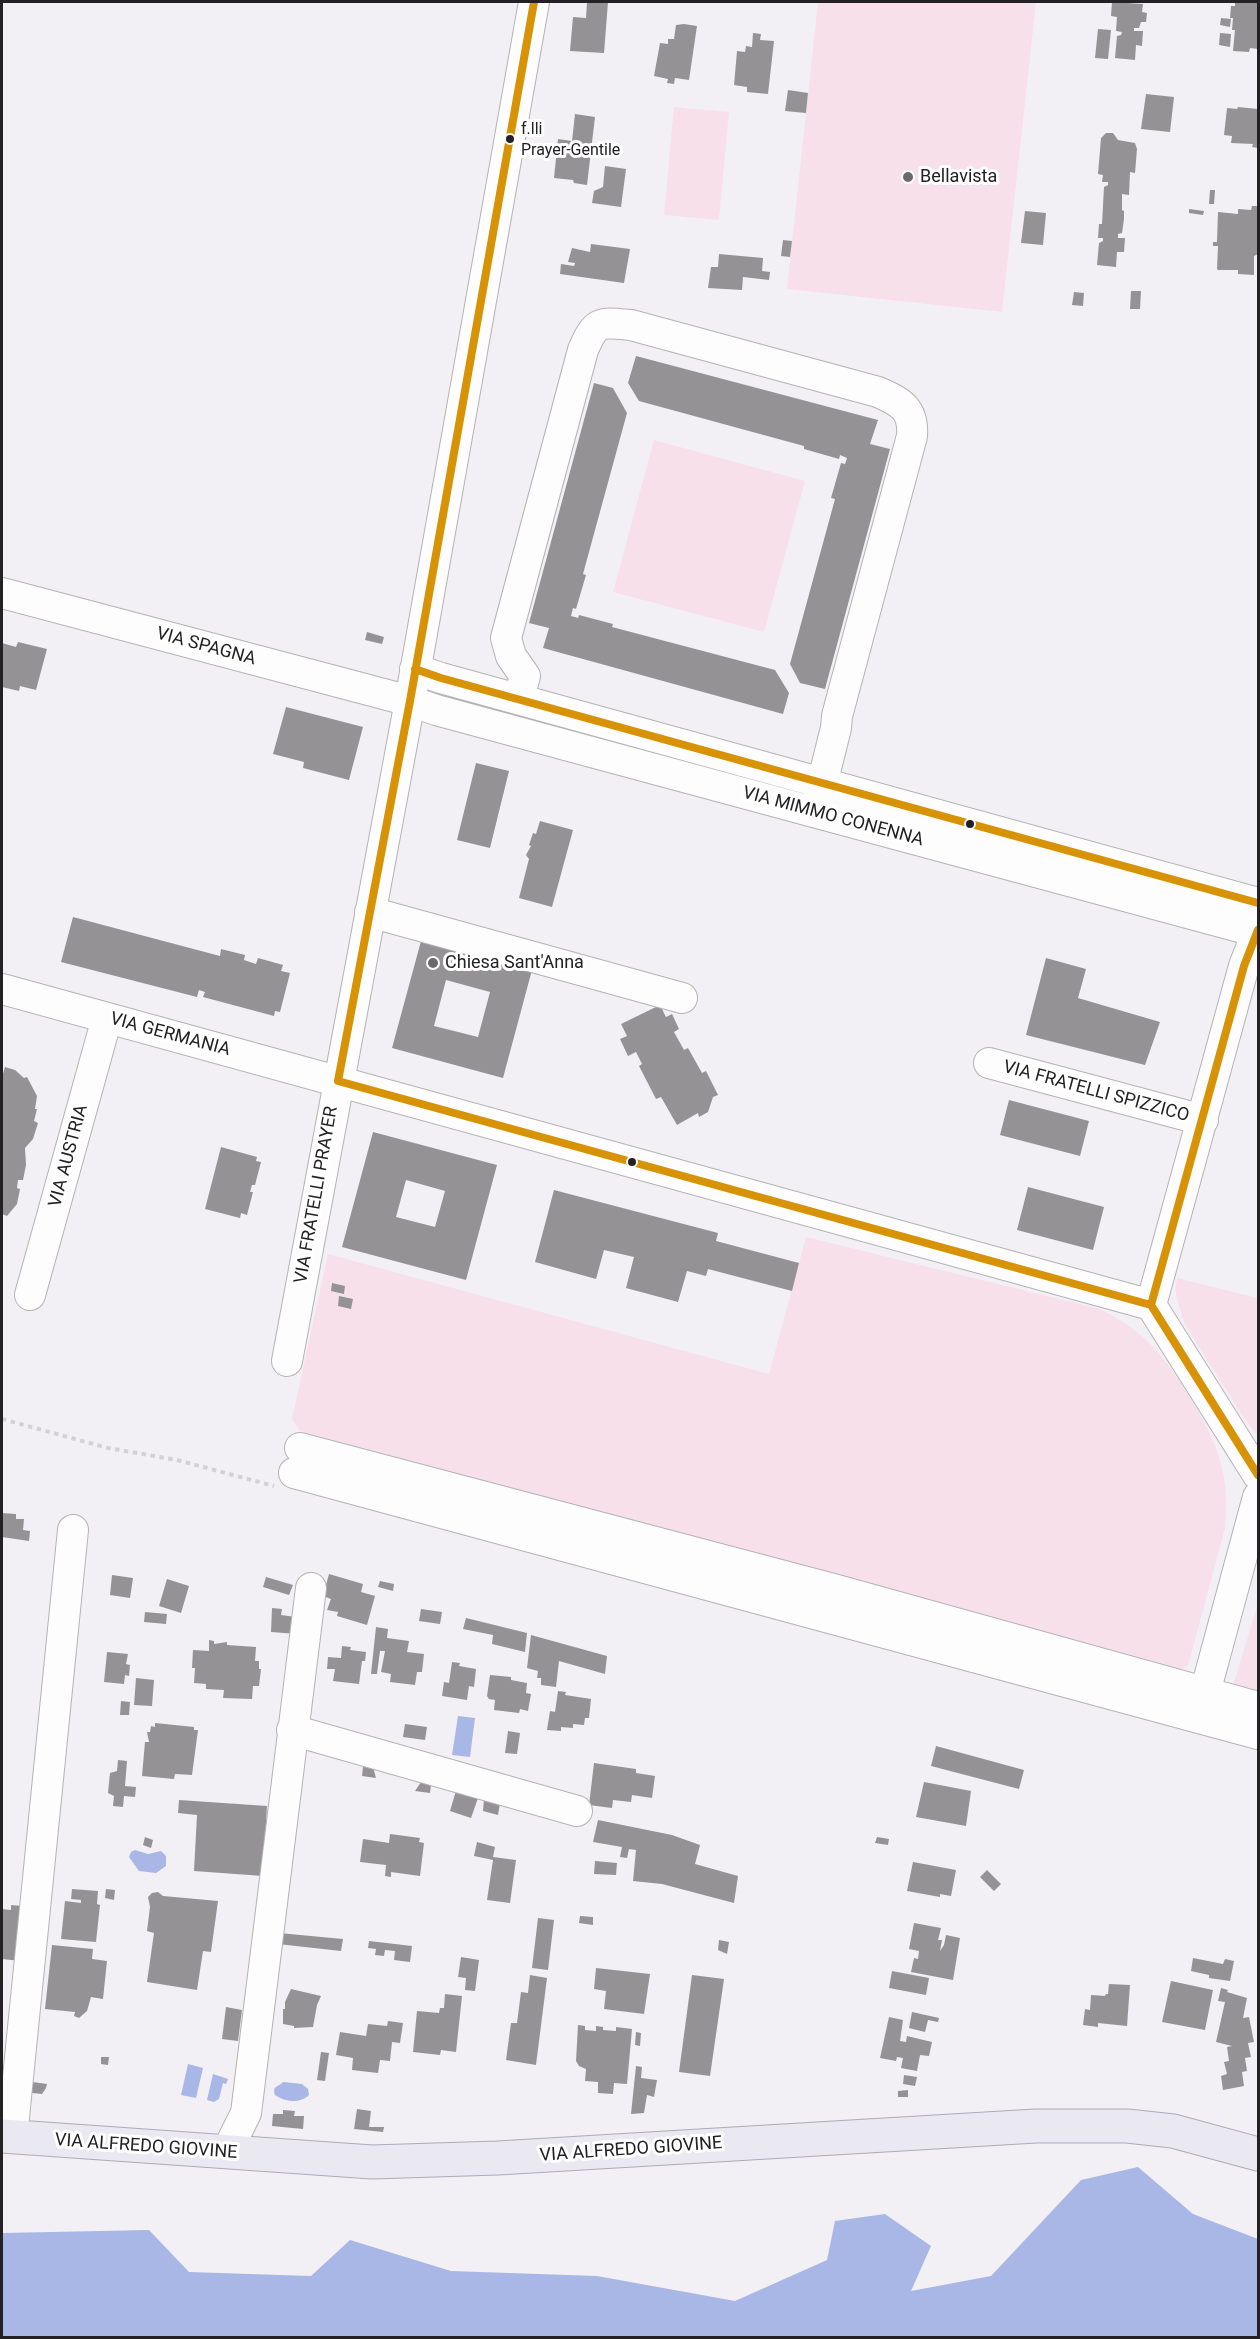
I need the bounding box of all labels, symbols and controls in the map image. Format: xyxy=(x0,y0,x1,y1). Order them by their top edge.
place label: f.lli Prayer-Gentile xyxy=(521,120,620,158)
marker: f.lli Prayer-Gentile xyxy=(504,133,516,145)
place label: Bellavista xyxy=(920,166,997,188)
marker: Bellavista xyxy=(901,170,915,184)
street label: VIA SPAGNA xyxy=(154,623,258,671)
street label: VIA MIMMO CONENNA xyxy=(740,782,926,852)
unlabelled marker xyxy=(964,818,976,830)
place label: Chiesa Sant'Anna xyxy=(445,952,584,974)
marker: Chiesa Sant'Anna xyxy=(426,956,440,970)
street label: VIA GERMANIA xyxy=(108,1009,232,1061)
street label: VIA FRATELLI SPIZZICO xyxy=(1001,1057,1191,1127)
street label: VIA AUSTRIA xyxy=(45,1102,93,1210)
street label: VIA FRATELLI PRAYER xyxy=(291,1105,343,1285)
unlabelled marker xyxy=(626,1156,638,1168)
street label: VIA ALFREDO GIOVINE xyxy=(54,2130,238,2164)
street label: VIA ALFREDO GIOVINE xyxy=(539,2133,723,2167)

